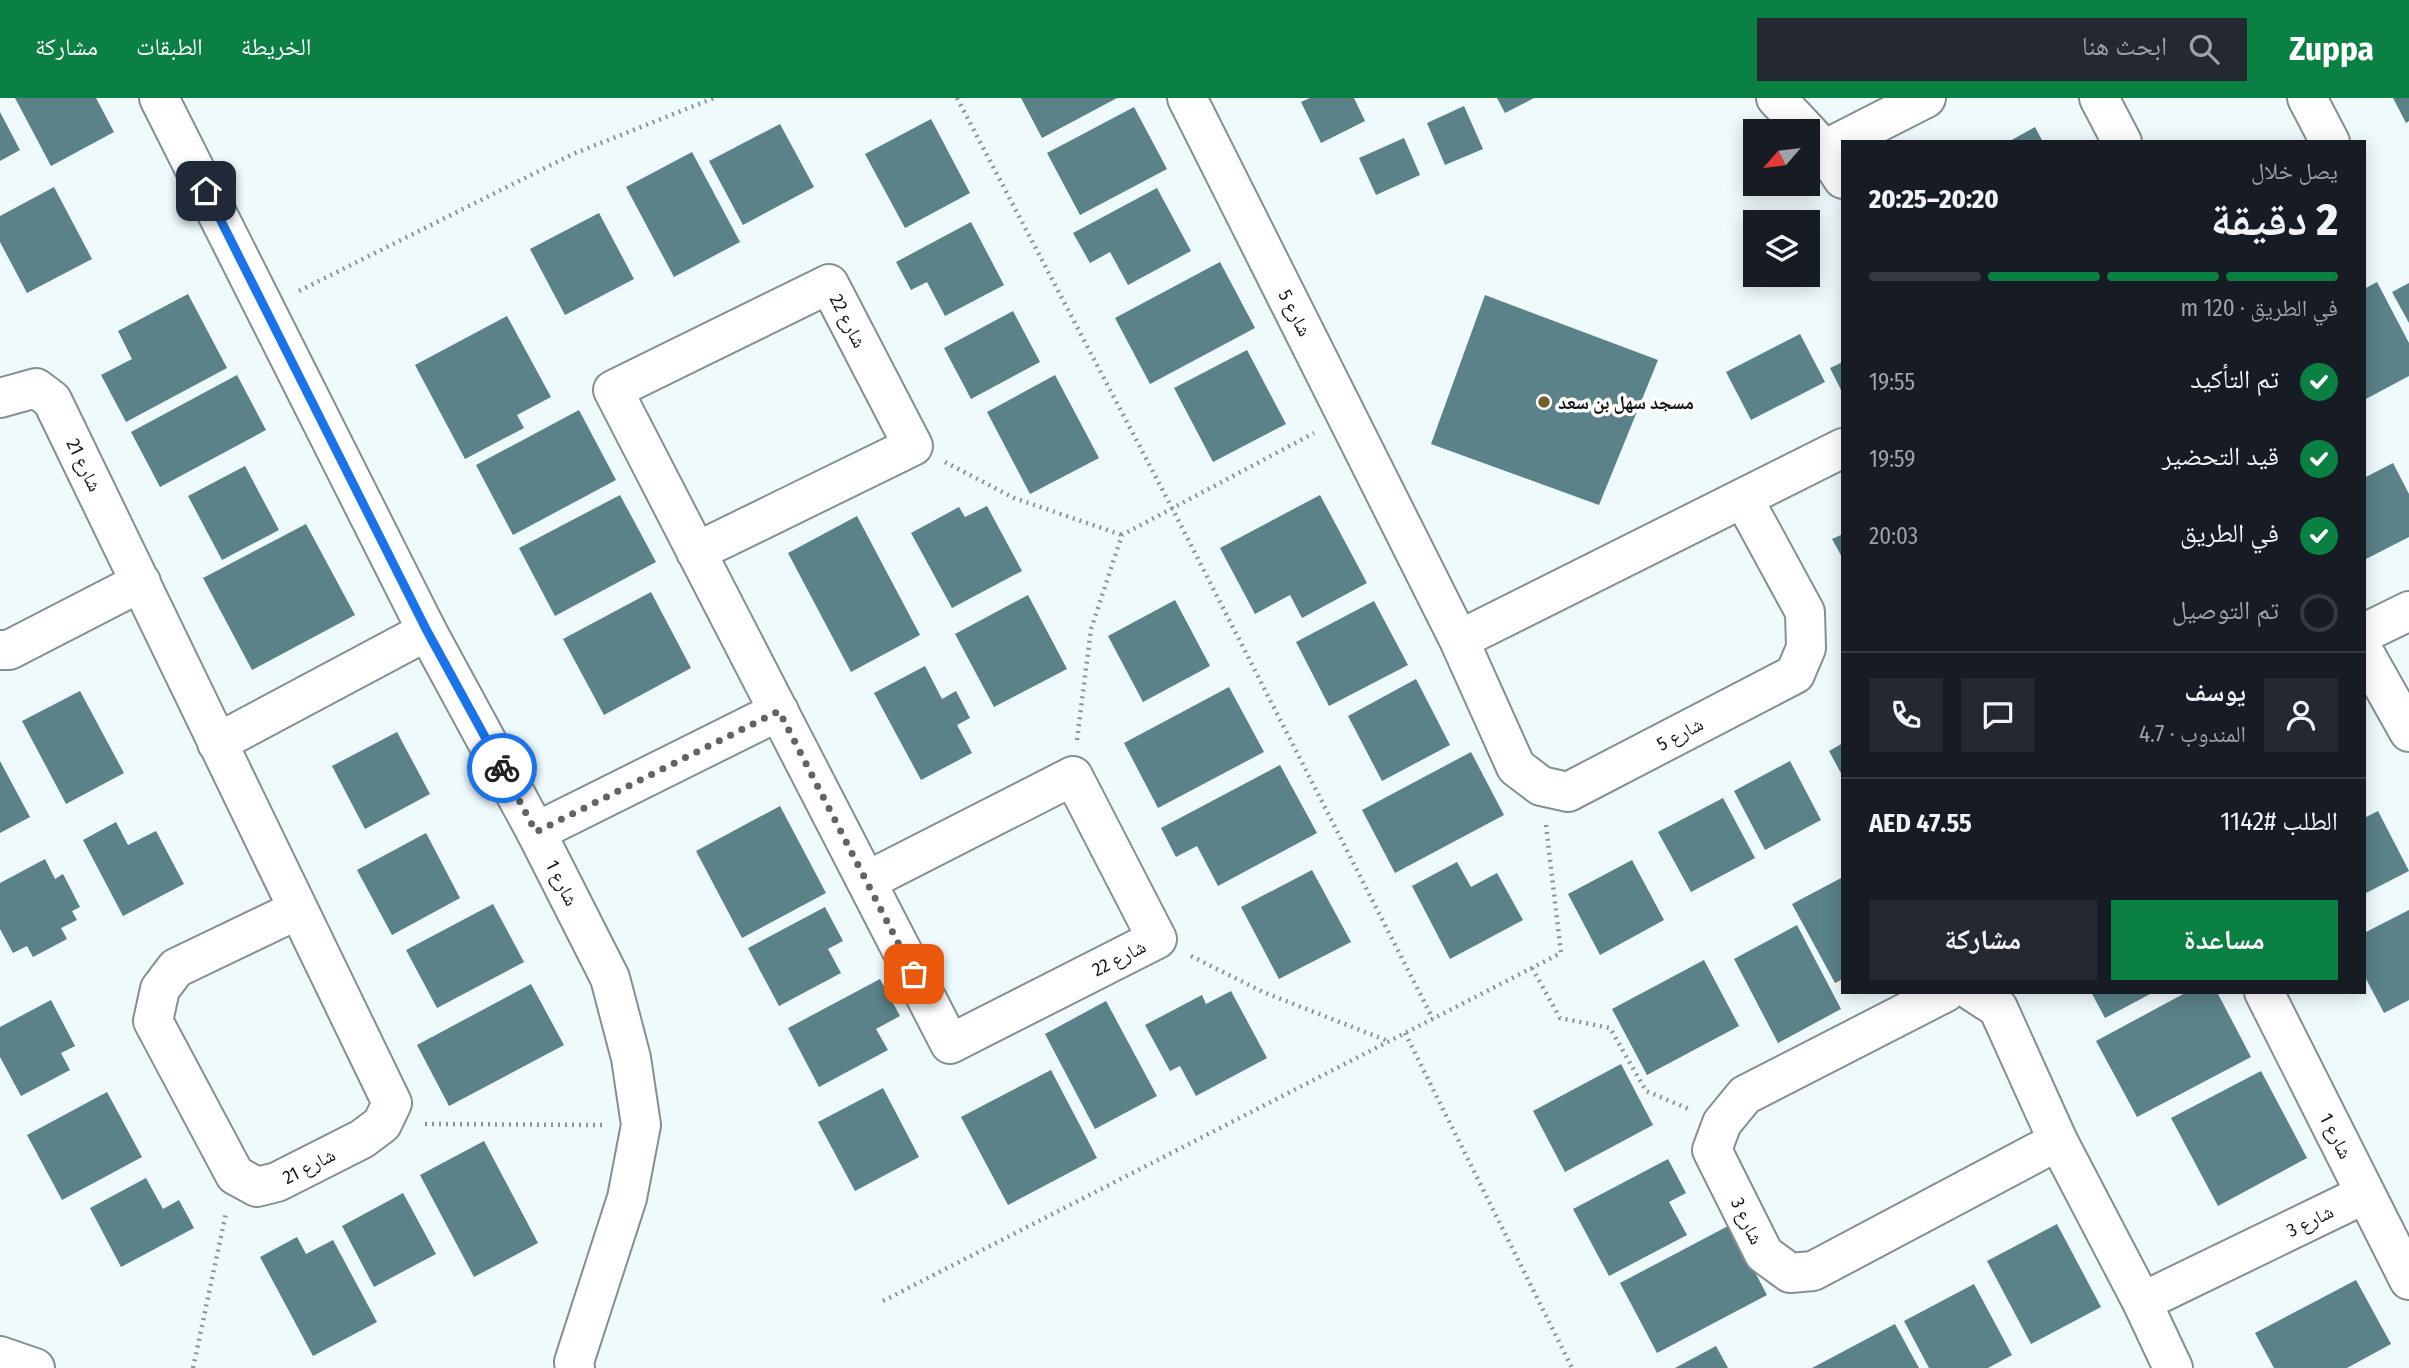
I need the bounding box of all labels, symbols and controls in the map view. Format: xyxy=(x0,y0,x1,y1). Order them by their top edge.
search box xyxy=(1757,18,2247,81)
text: Zuppa xyxy=(2289,29,2374,69)
icon: search xyxy=(2185,30,2223,68)
text: ابحث هنا xyxy=(2082,31,2167,62)
text: مشاركة xyxy=(35,33,98,61)
text: الطبقات xyxy=(136,33,203,61)
text: الخريطة xyxy=(241,33,311,61)
north arrow xyxy=(1743,119,1820,196)
map controls xyxy=(1743,119,1820,287)
text: يصل خلال xyxy=(2251,157,2338,185)
pin xyxy=(176,161,236,221)
icon: home xyxy=(187,172,225,210)
text: 20:20–20:25 xyxy=(1869,184,1999,215)
text: 2 دقيقة xyxy=(2211,192,2338,247)
button: layers xyxy=(1743,210,1820,287)
street label: شارع 5 xyxy=(1274,286,1316,340)
street label: شارع 22 xyxy=(825,290,871,352)
text: في الطريق · 120 m xyxy=(2180,294,2338,322)
icon: check xyxy=(2300,363,2338,401)
text: تم التأكيد xyxy=(2190,364,2279,395)
text: 19:55 xyxy=(1869,368,1915,396)
place label: مسجد سهل بن سعد xyxy=(1558,391,1694,414)
marker: مسجد سهل بن سعد xyxy=(1536,394,1552,410)
street label: شارع 21 xyxy=(61,435,107,495)
icon: check xyxy=(2300,440,2338,478)
text: قيد التحضير xyxy=(2162,441,2279,472)
text: 19:59 xyxy=(1869,445,1916,473)
icon: check xyxy=(2300,517,2338,555)
text: في الطريق xyxy=(2180,518,2279,549)
text: 20:03 xyxy=(1869,522,1918,550)
text: تم التوصيل xyxy=(2172,595,2279,626)
text: يوسف xyxy=(2185,677,2246,708)
button: phone xyxy=(1869,678,1943,752)
button: chat xyxy=(1961,678,2035,752)
button: person xyxy=(2264,678,2338,752)
street label: شارع 5 xyxy=(1653,712,1707,756)
text: المندوب · 4.7 xyxy=(2139,720,2246,748)
courier xyxy=(467,733,537,803)
icon: bike xyxy=(483,749,521,787)
text: الطلب #1142 xyxy=(2220,806,2338,837)
text: AED 47.55 xyxy=(1869,808,1972,839)
street label: شارع 1 xyxy=(541,856,583,910)
button: مشاركة xyxy=(1869,900,2097,980)
button: مساعدة xyxy=(2111,900,2338,980)
street label: شارع 22 xyxy=(1088,935,1150,981)
pin xyxy=(884,944,944,1004)
icon: bag xyxy=(895,955,933,993)
street label: شارع 1 xyxy=(2315,1109,2357,1163)
street label: شارع 21 xyxy=(279,1143,339,1189)
street label: شارع 3 xyxy=(1726,1194,1768,1248)
street label: شارع 3 xyxy=(2283,1200,2337,1242)

